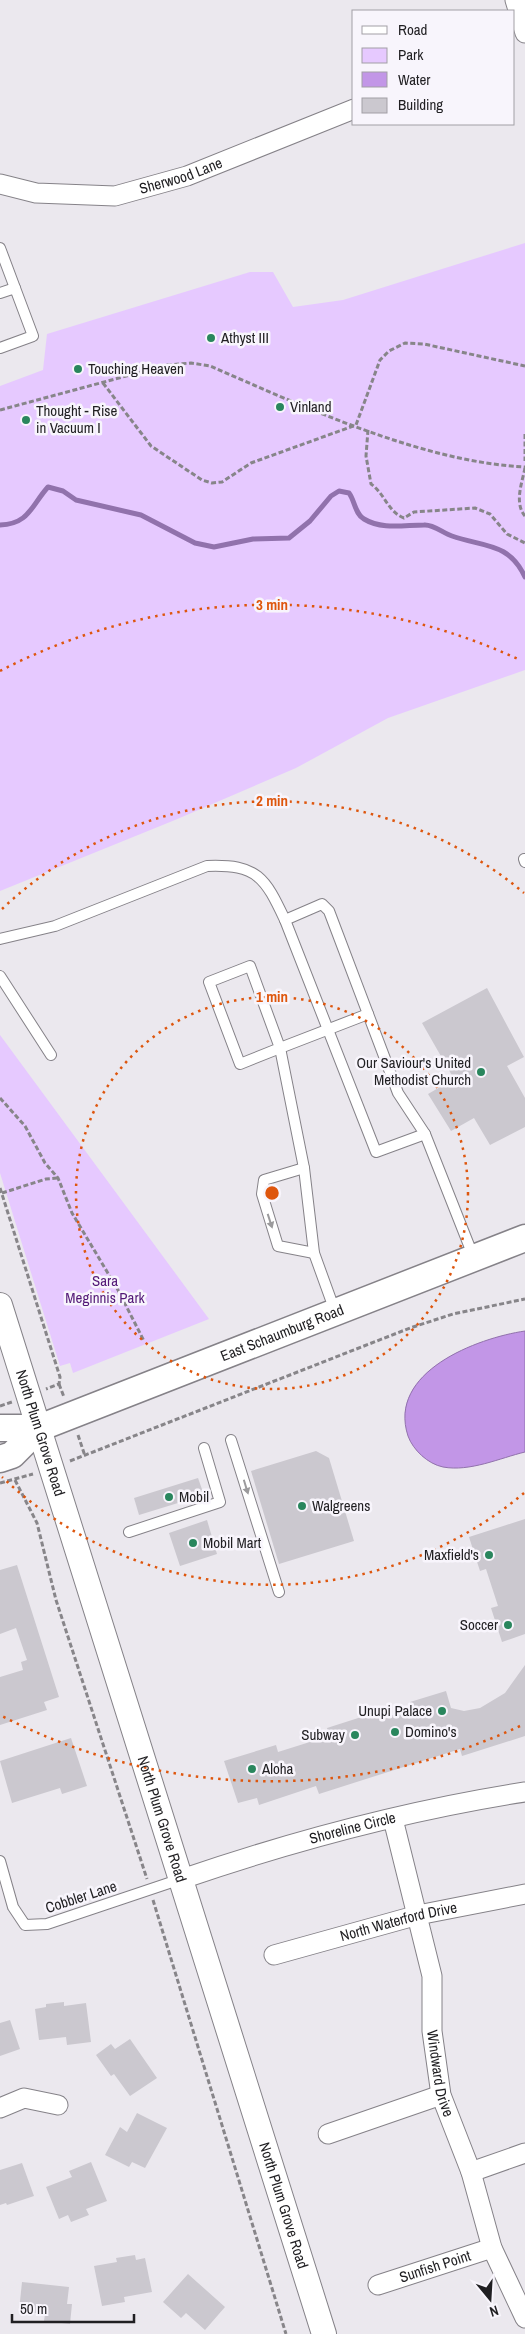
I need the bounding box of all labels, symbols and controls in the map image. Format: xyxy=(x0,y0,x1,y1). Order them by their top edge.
legend xyxy=(352,10,515,125)
text: Road xyxy=(398,19,427,40)
text: Park xyxy=(398,44,424,65)
text: Water xyxy=(398,69,430,90)
text: Building xyxy=(398,94,443,115)
street label: Sherwood Lane xyxy=(137,152,225,199)
place label: Athyst III xyxy=(220,327,269,348)
marker: Athyst III xyxy=(205,332,217,344)
place label: Touching Heaven xyxy=(88,358,184,379)
marker: Touching Heaven xyxy=(72,363,84,375)
place label: Vinland xyxy=(290,396,332,417)
place label: Thought - Rise in Vacuum I xyxy=(36,400,118,438)
marker: Vinland xyxy=(274,401,286,413)
marker: Thought - Rise in Vacuum I xyxy=(20,414,32,426)
text: 3 min xyxy=(256,594,288,615)
text: 2 min xyxy=(256,790,288,811)
text: 1 min xyxy=(256,986,288,1007)
place label: Our Saviour's United Methodist Church xyxy=(357,1052,471,1090)
marker: Our Saviour's United Methodist Church xyxy=(475,1066,487,1078)
centre of rings xyxy=(263,1184,281,1202)
one-way arrow xyxy=(267,1214,275,1229)
park label: Sara Meginnis Park xyxy=(65,1270,145,1308)
street label: East Schaumburg Road xyxy=(217,1299,347,1366)
street label: North Plum Grove Road xyxy=(11,1367,70,1498)
one-way arrow xyxy=(242,1479,250,1494)
place label: Mobil xyxy=(179,1486,209,1507)
marker: Mobil xyxy=(163,1491,175,1503)
place label: Walgreens xyxy=(312,1495,370,1516)
marker: Walgreens xyxy=(296,1500,308,1512)
place label: Mobil Mart xyxy=(203,1532,262,1553)
marker: Mobil Mart xyxy=(187,1537,199,1549)
place label: Maxfield's xyxy=(424,1544,479,1565)
marker: Maxfield's xyxy=(483,1549,495,1561)
place label: Soccer xyxy=(460,1614,498,1635)
marker: Soccer xyxy=(502,1619,514,1631)
place label: Unupi Palace xyxy=(358,1700,432,1721)
marker: Unupi Palace xyxy=(436,1705,448,1717)
place label: Domino's xyxy=(405,1721,457,1742)
place label: Subway xyxy=(301,1724,346,1745)
marker: Domino's xyxy=(389,1726,401,1738)
marker: Subway xyxy=(349,1729,361,1741)
street label: North Plum Grove Road xyxy=(133,1753,192,1885)
place label: Aloha xyxy=(261,1758,294,1779)
marker: Aloha xyxy=(246,1763,258,1775)
street label: Shoreline Circle xyxy=(307,1807,398,1849)
street label: Cobbler Lane xyxy=(42,1875,119,1918)
street label: North Waterford Drive xyxy=(338,1897,459,1946)
street label: Windward Drive xyxy=(422,2029,460,2120)
street label: North Plum Grove Road xyxy=(254,2139,314,2271)
street label: Sunfish Point xyxy=(397,2244,474,2287)
north arrow xyxy=(465,2274,515,2324)
scale bar xyxy=(12,2292,135,2324)
text: 50 m xyxy=(20,2298,47,2319)
text: N xyxy=(487,2302,501,2321)

